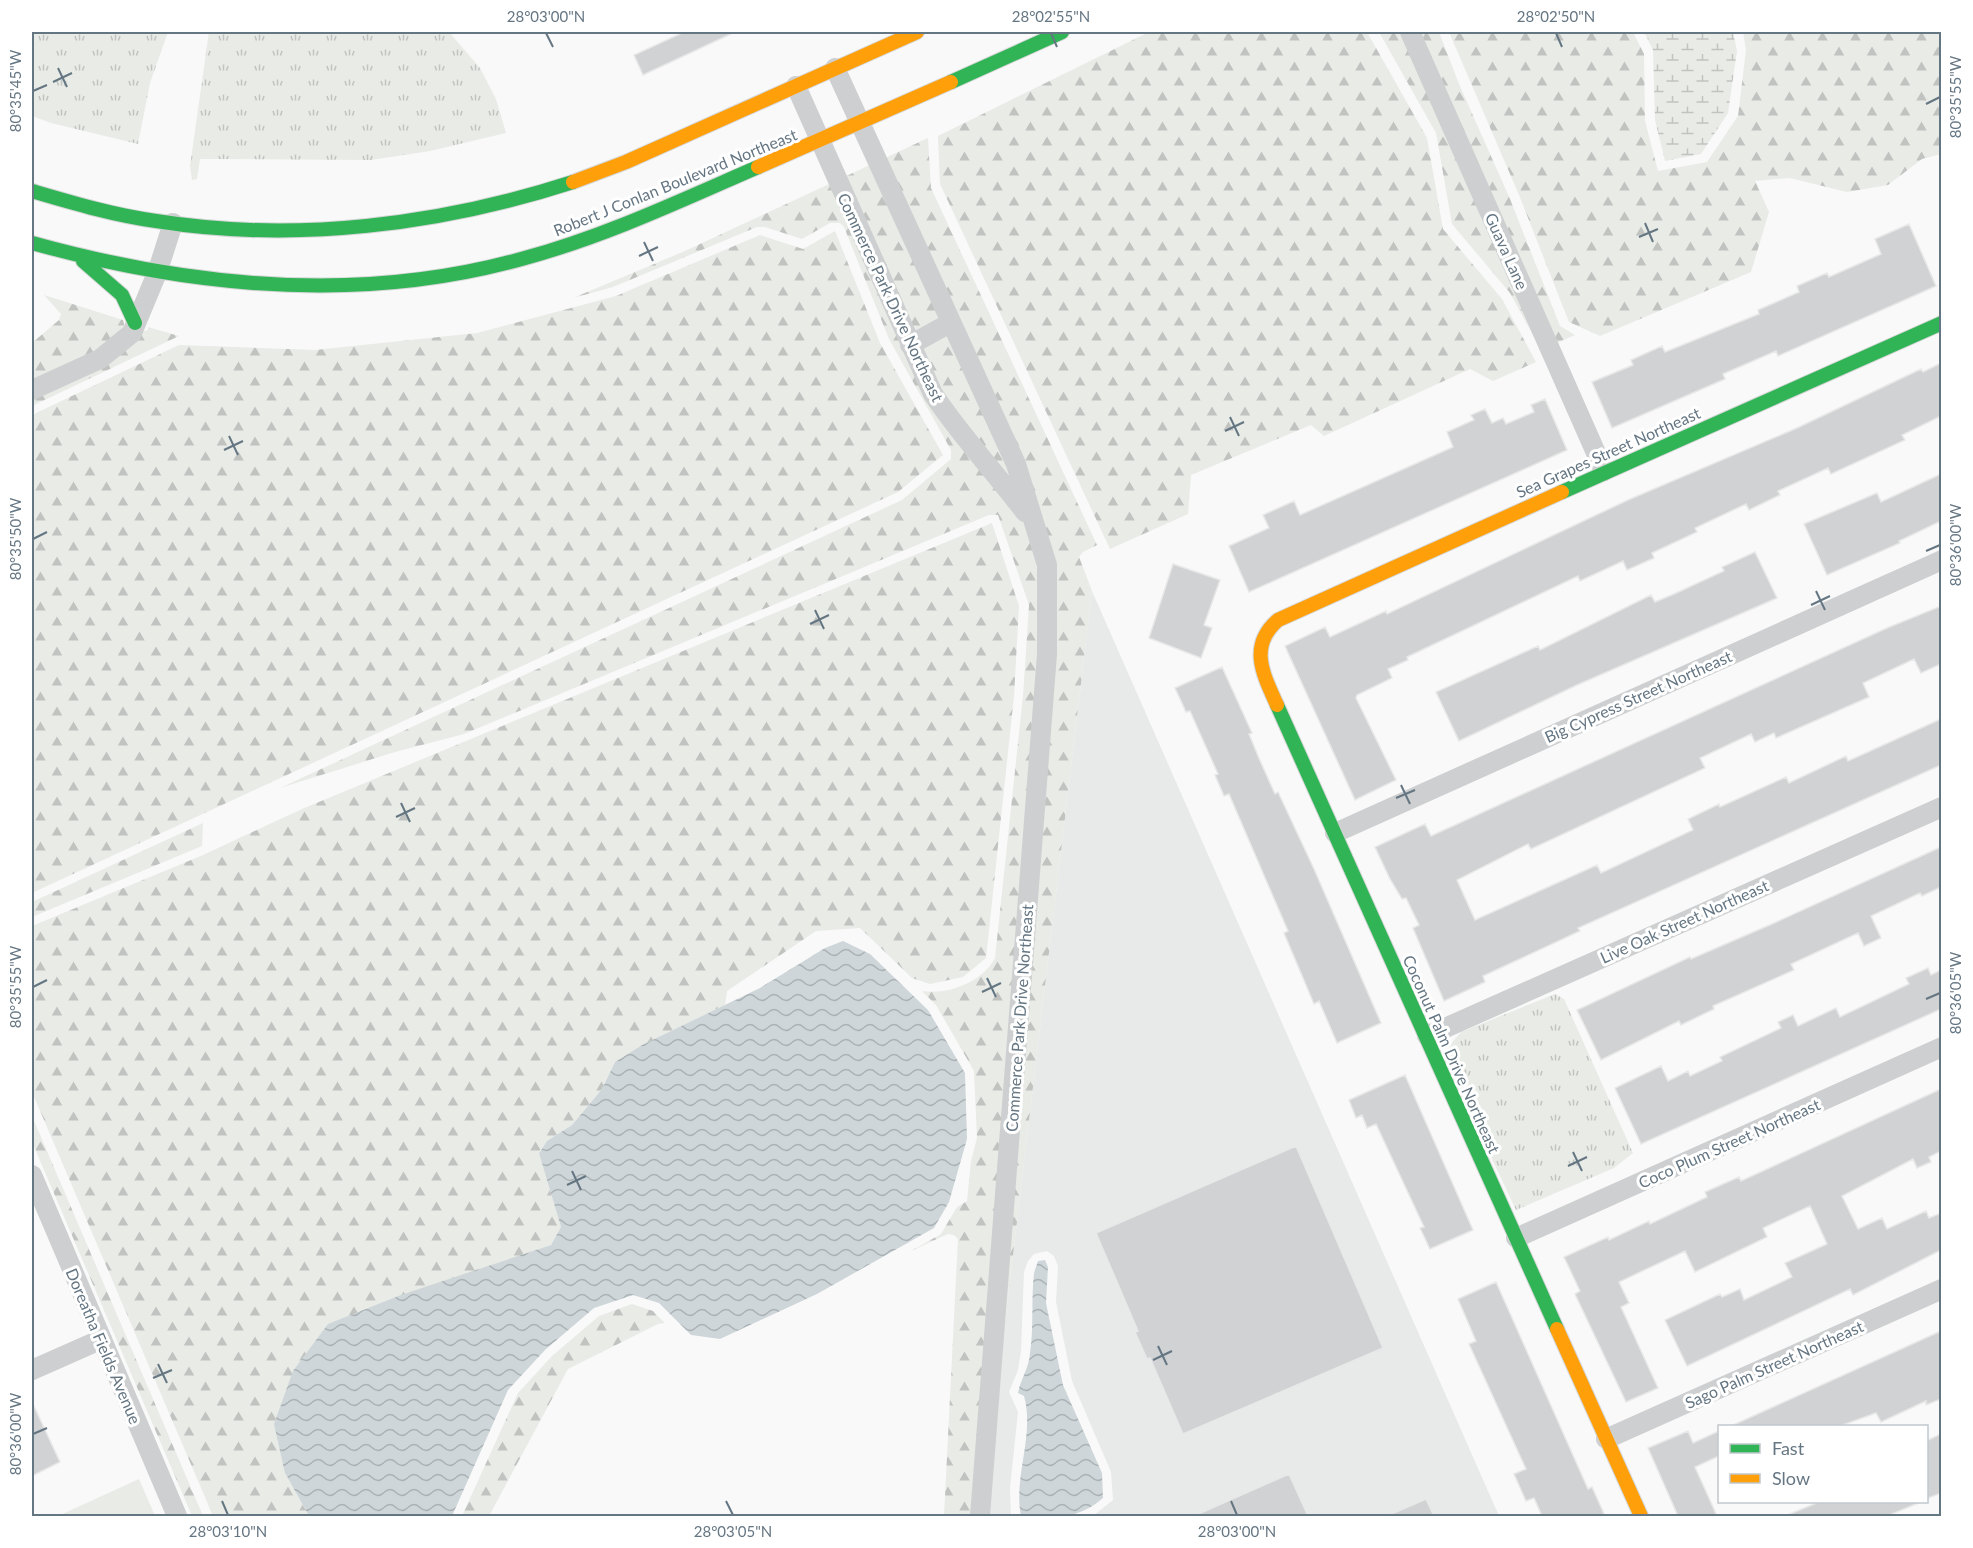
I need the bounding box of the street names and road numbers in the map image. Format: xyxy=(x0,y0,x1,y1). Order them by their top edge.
street label: Robert J Conlan Boulevard Northeast xyxy=(551,124,800,240)
street label: Commerce Park Drive Northeast xyxy=(834,190,948,405)
street label: Guava Lane xyxy=(1482,210,1532,292)
street label: Sea Grapes Street Northeast xyxy=(1513,403,1703,501)
street label: Big Cypress Street Northeast xyxy=(1542,646,1735,746)
street label: Live Oak Street Northeast xyxy=(1597,875,1771,967)
street label: Commerce Park Drive Northeast xyxy=(1002,903,1036,1132)
street label: Coconut Palm Drive Northeast xyxy=(1400,952,1505,1156)
street label: Coco Plum Street Northeast xyxy=(1635,1094,1823,1192)
street label: Doreatha Fields Avenue xyxy=(63,1265,145,1427)
street label: Sago Palm Street Northeast xyxy=(1682,1316,1866,1412)

